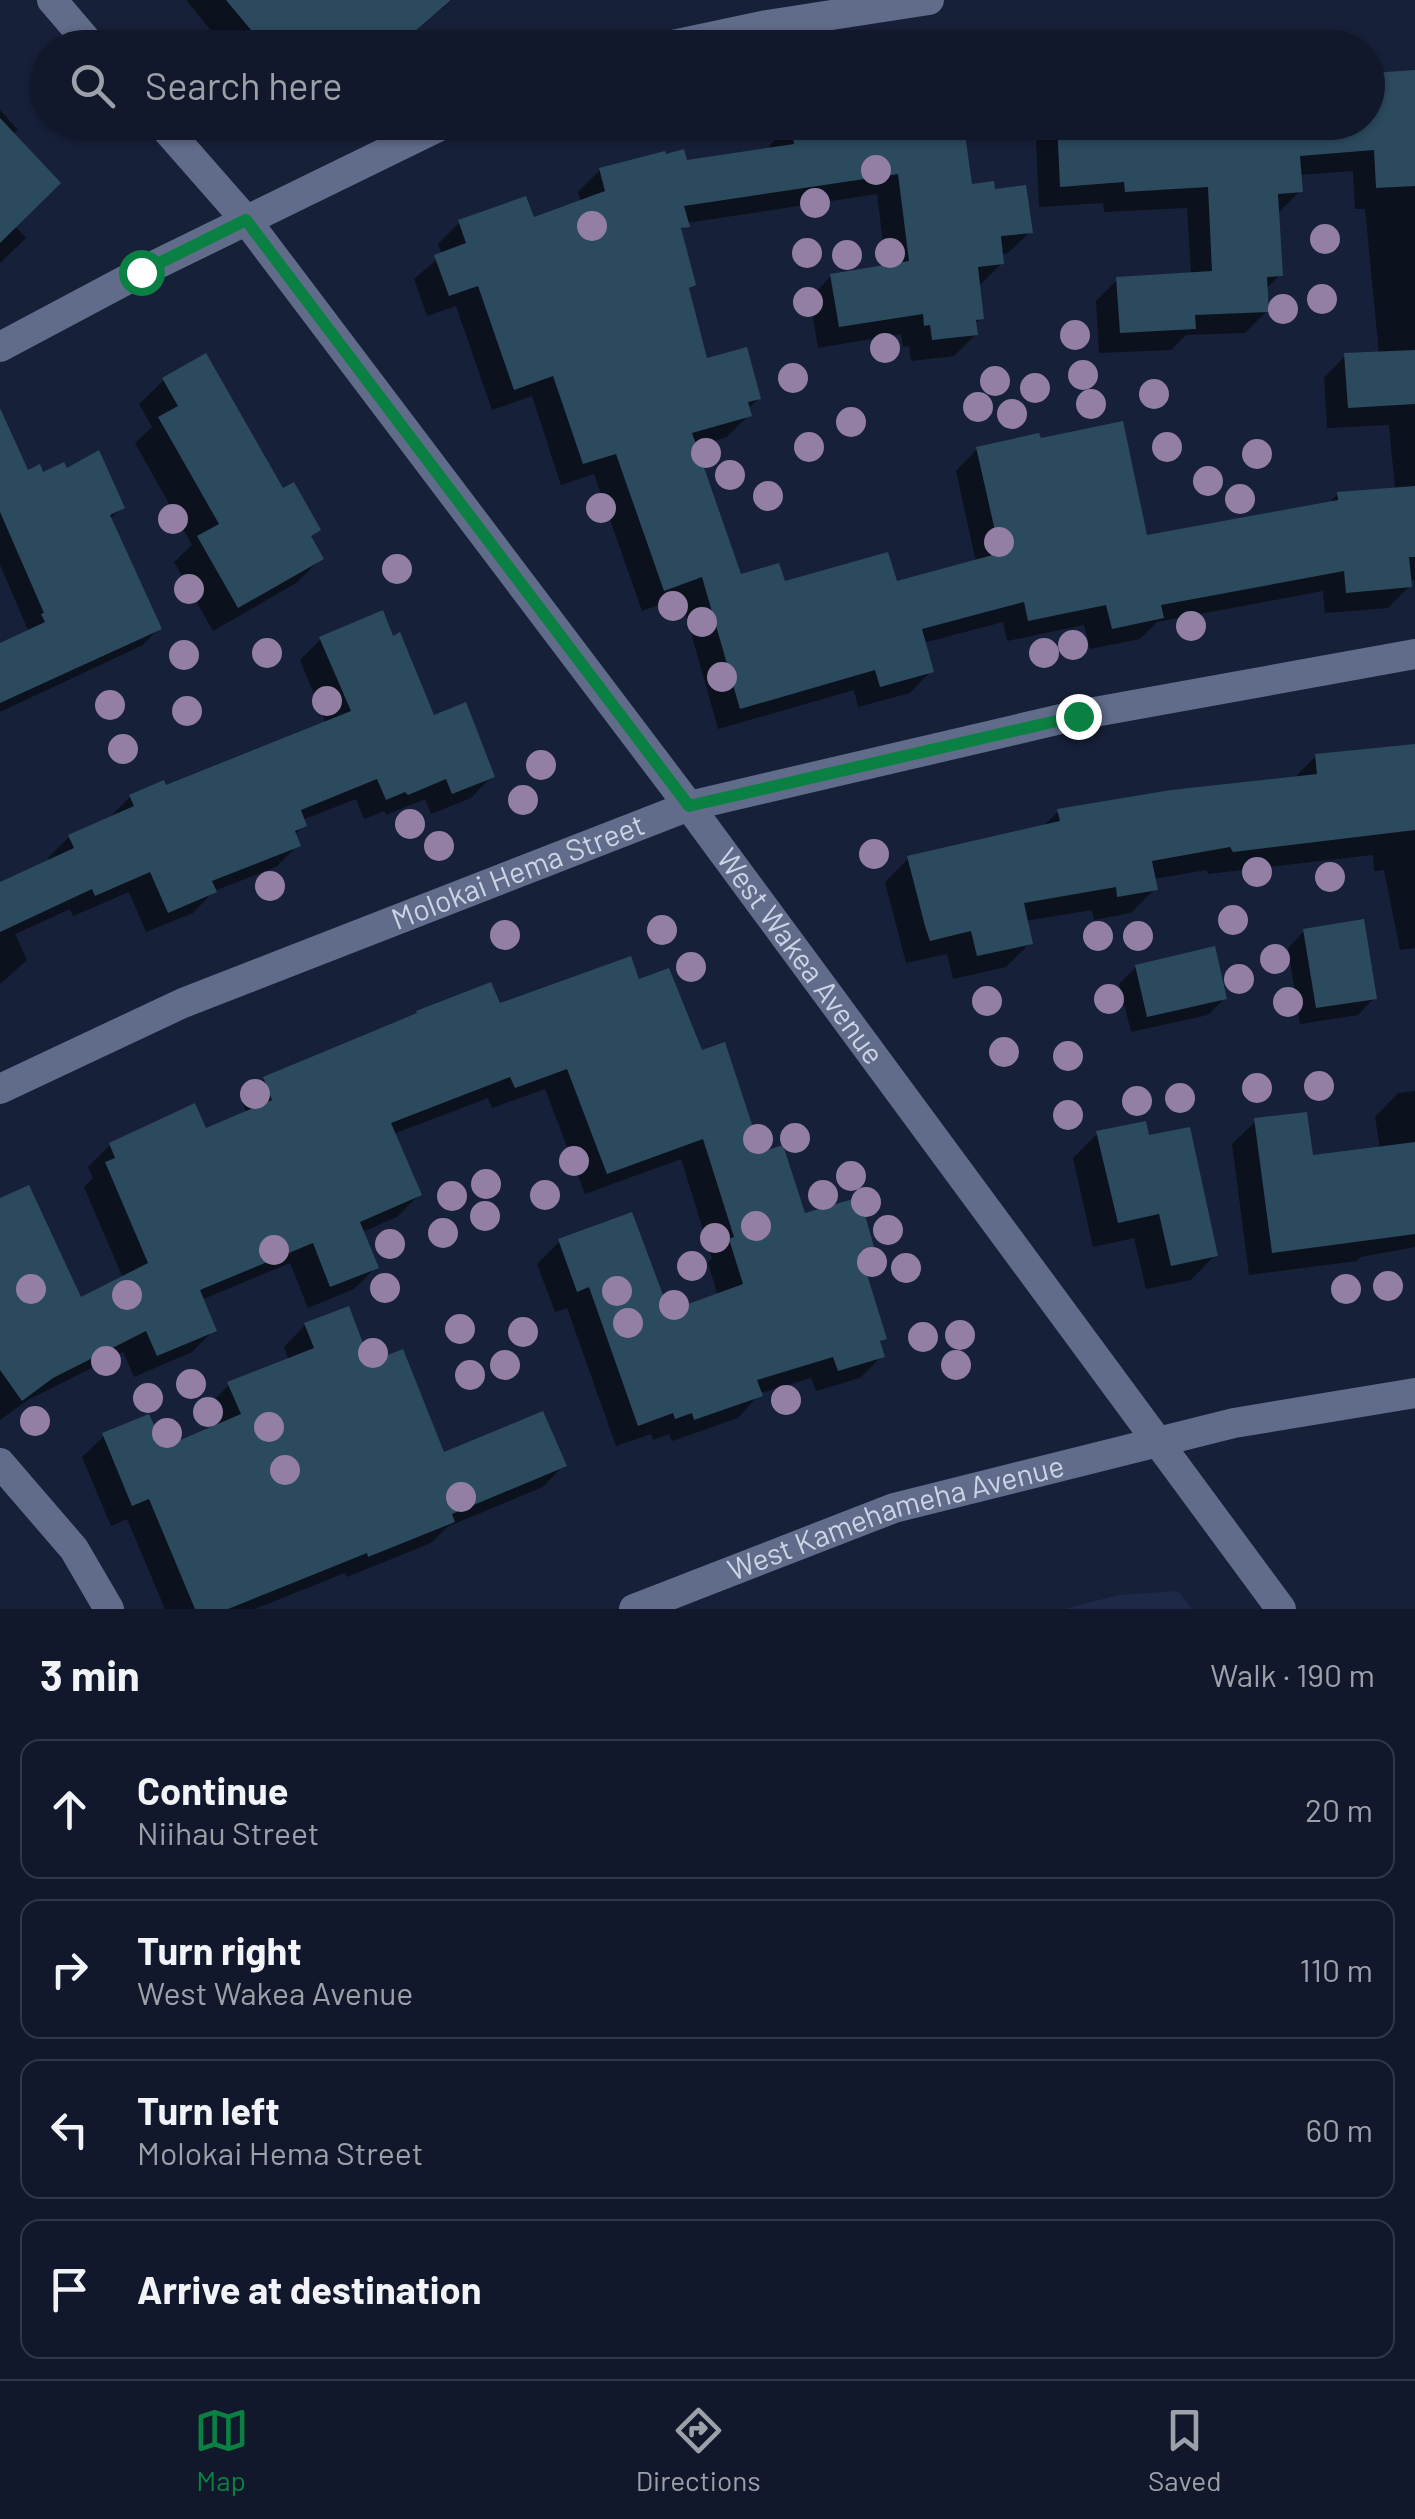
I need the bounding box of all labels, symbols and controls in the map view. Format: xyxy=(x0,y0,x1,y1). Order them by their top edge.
search box xyxy=(30,30,1385,140)
icon: search xyxy=(65,58,120,113)
text: Search here xyxy=(145,62,343,108)
route start xyxy=(119,250,165,296)
route end xyxy=(1056,694,1102,740)
street label: Molokai Hema Street xyxy=(386,805,649,936)
street label: West Wakea Avenue xyxy=(710,840,893,1070)
street label: West Kamehameha Avenue xyxy=(722,1446,1067,1587)
text: 3 min xyxy=(40,1649,140,1699)
text: Walk · 190 m xyxy=(1210,1655,1375,1693)
text: Continue xyxy=(137,1767,288,1813)
icon: ahead xyxy=(42,1782,97,1837)
text: 20 m xyxy=(1305,1790,1373,1828)
text: Niihau Street xyxy=(137,1813,319,1851)
text: Turn right xyxy=(137,1927,302,1973)
icon: right xyxy=(42,1942,97,1997)
text: 110 m xyxy=(1300,1950,1373,1988)
text: West Wakea Avenue xyxy=(137,1973,413,2011)
text: Turn left xyxy=(137,2087,280,2133)
icon: left xyxy=(42,2102,97,2157)
text: 60 m xyxy=(1306,2110,1373,2148)
text: Molokai Hema Street xyxy=(137,2133,423,2171)
icon: arrive xyxy=(42,2262,97,2317)
text: Arrive at destination xyxy=(137,2266,482,2312)
tab: Map xyxy=(194,2403,249,2497)
tab: Directions xyxy=(636,2403,761,2497)
tab: Saved xyxy=(1148,2403,1221,2497)

